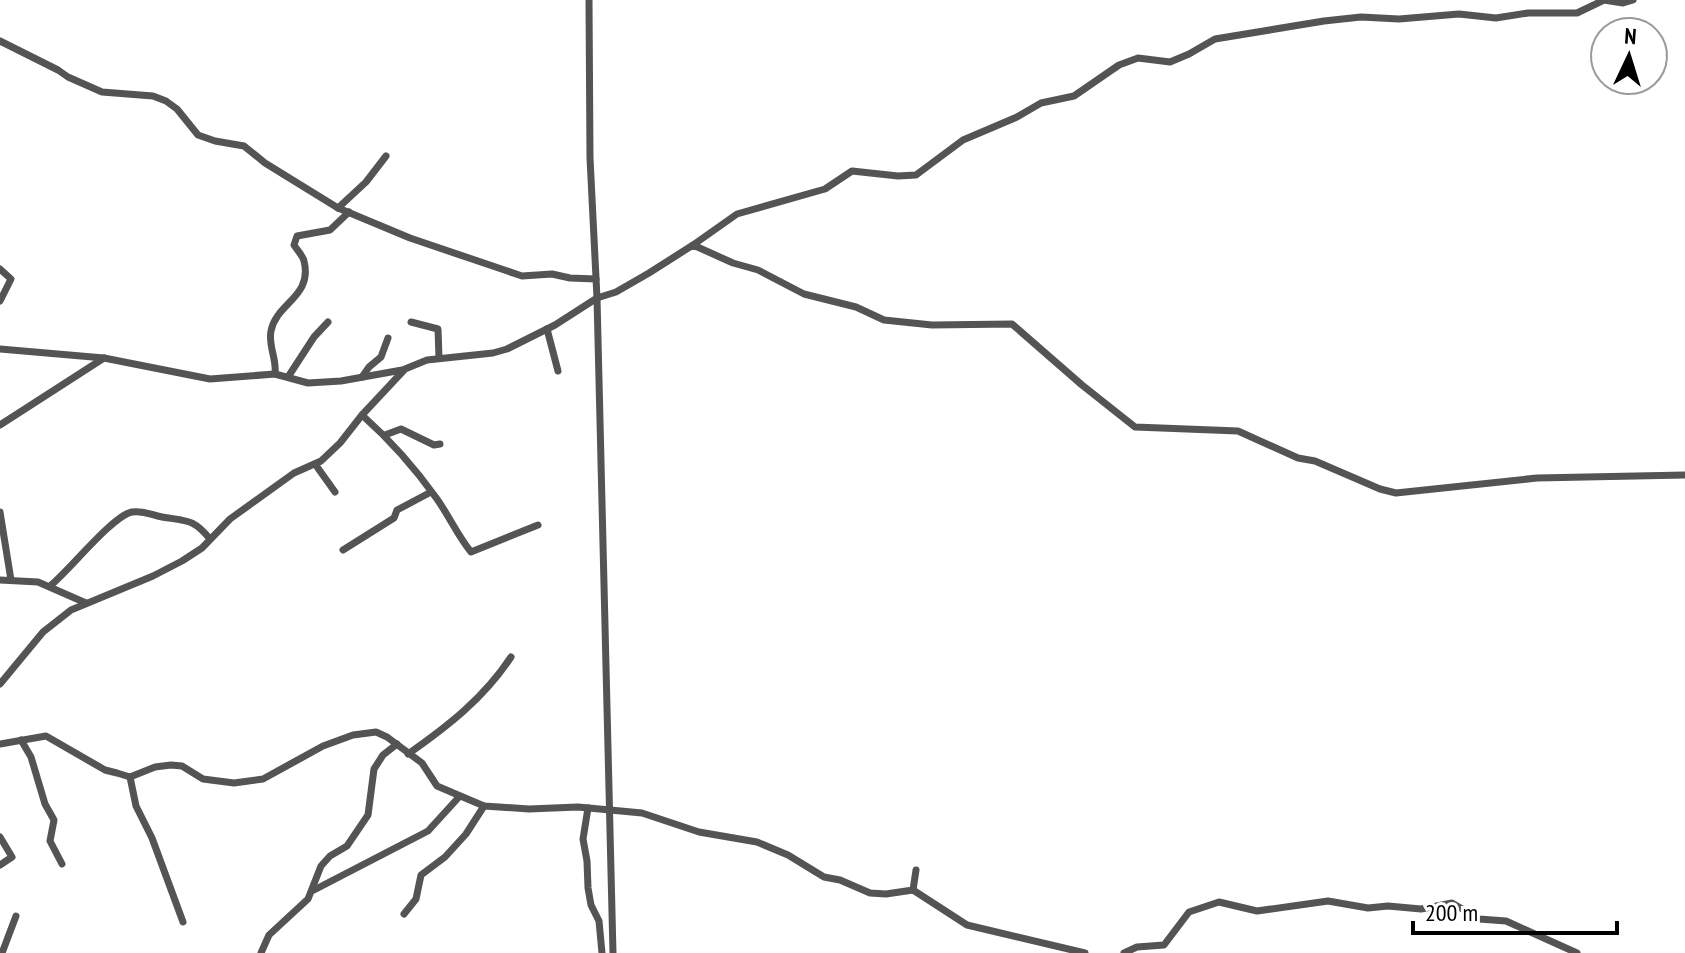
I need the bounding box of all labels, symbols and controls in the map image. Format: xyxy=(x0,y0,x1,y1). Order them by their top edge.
north arrow xyxy=(1589,16,1669,96)
text: N xyxy=(1623,22,1637,50)
scale bar xyxy=(1413,885,1617,935)
text: 200 m xyxy=(1425,897,1478,928)

